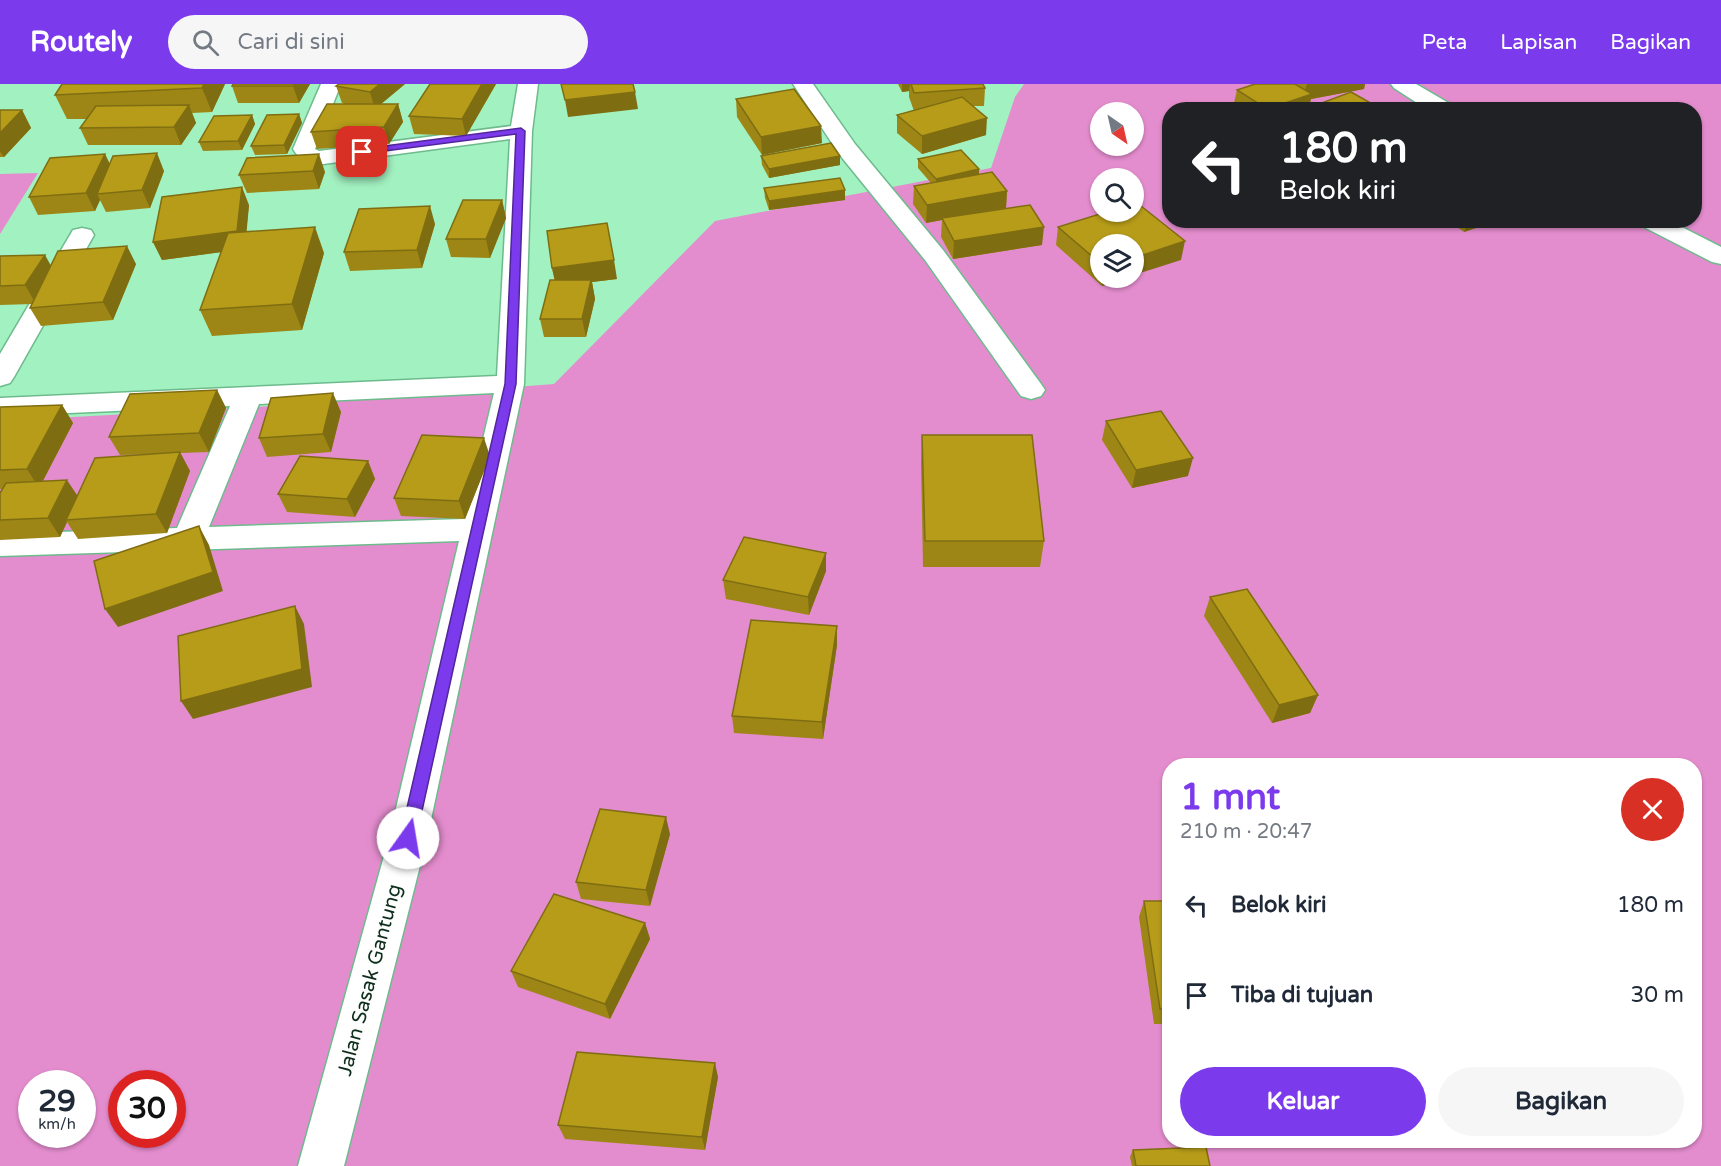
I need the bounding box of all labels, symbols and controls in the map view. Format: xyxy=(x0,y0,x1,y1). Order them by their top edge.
search box xyxy=(168,15,588,69)
text: Routely xyxy=(30,25,132,59)
icon: search xyxy=(189,26,222,59)
text: Cari di sini xyxy=(237,29,345,55)
text: Peta xyxy=(1422,30,1467,55)
text: Lapisan xyxy=(1500,30,1577,55)
text: Bagikan xyxy=(1610,30,1691,55)
north arrow xyxy=(1090,102,1144,156)
map controls xyxy=(1090,102,1144,288)
text: 180 m xyxy=(1279,123,1408,174)
pin xyxy=(336,126,387,177)
icon: left xyxy=(1180,126,1258,204)
icon: arrive xyxy=(345,135,378,168)
button: search xyxy=(1090,168,1144,222)
text: Belok kiri xyxy=(1279,174,1396,207)
button: layers xyxy=(1090,234,1144,288)
text: 1 mnt xyxy=(1180,776,1280,819)
button: close xyxy=(1621,778,1684,841)
position arrow xyxy=(376,806,440,870)
text: 210 m · 20:47 xyxy=(1180,820,1312,844)
street label: Jalan Sasak Gantung xyxy=(333,881,407,1079)
icon: left xyxy=(1180,889,1213,922)
text: Belok kiri xyxy=(1231,892,1327,918)
text: 180 m xyxy=(1617,892,1684,918)
icon: arrive xyxy=(1180,979,1213,1012)
text: Tiba di tujuan xyxy=(1231,982,1373,1008)
text: 30 m xyxy=(1630,982,1684,1008)
button: Keluar xyxy=(1180,1067,1426,1136)
button: Bagikan xyxy=(1438,1067,1684,1136)
speed limit sign: 30 xyxy=(108,1070,186,1148)
text: 29 xyxy=(38,1083,76,1120)
text: km/h xyxy=(38,1115,76,1133)

